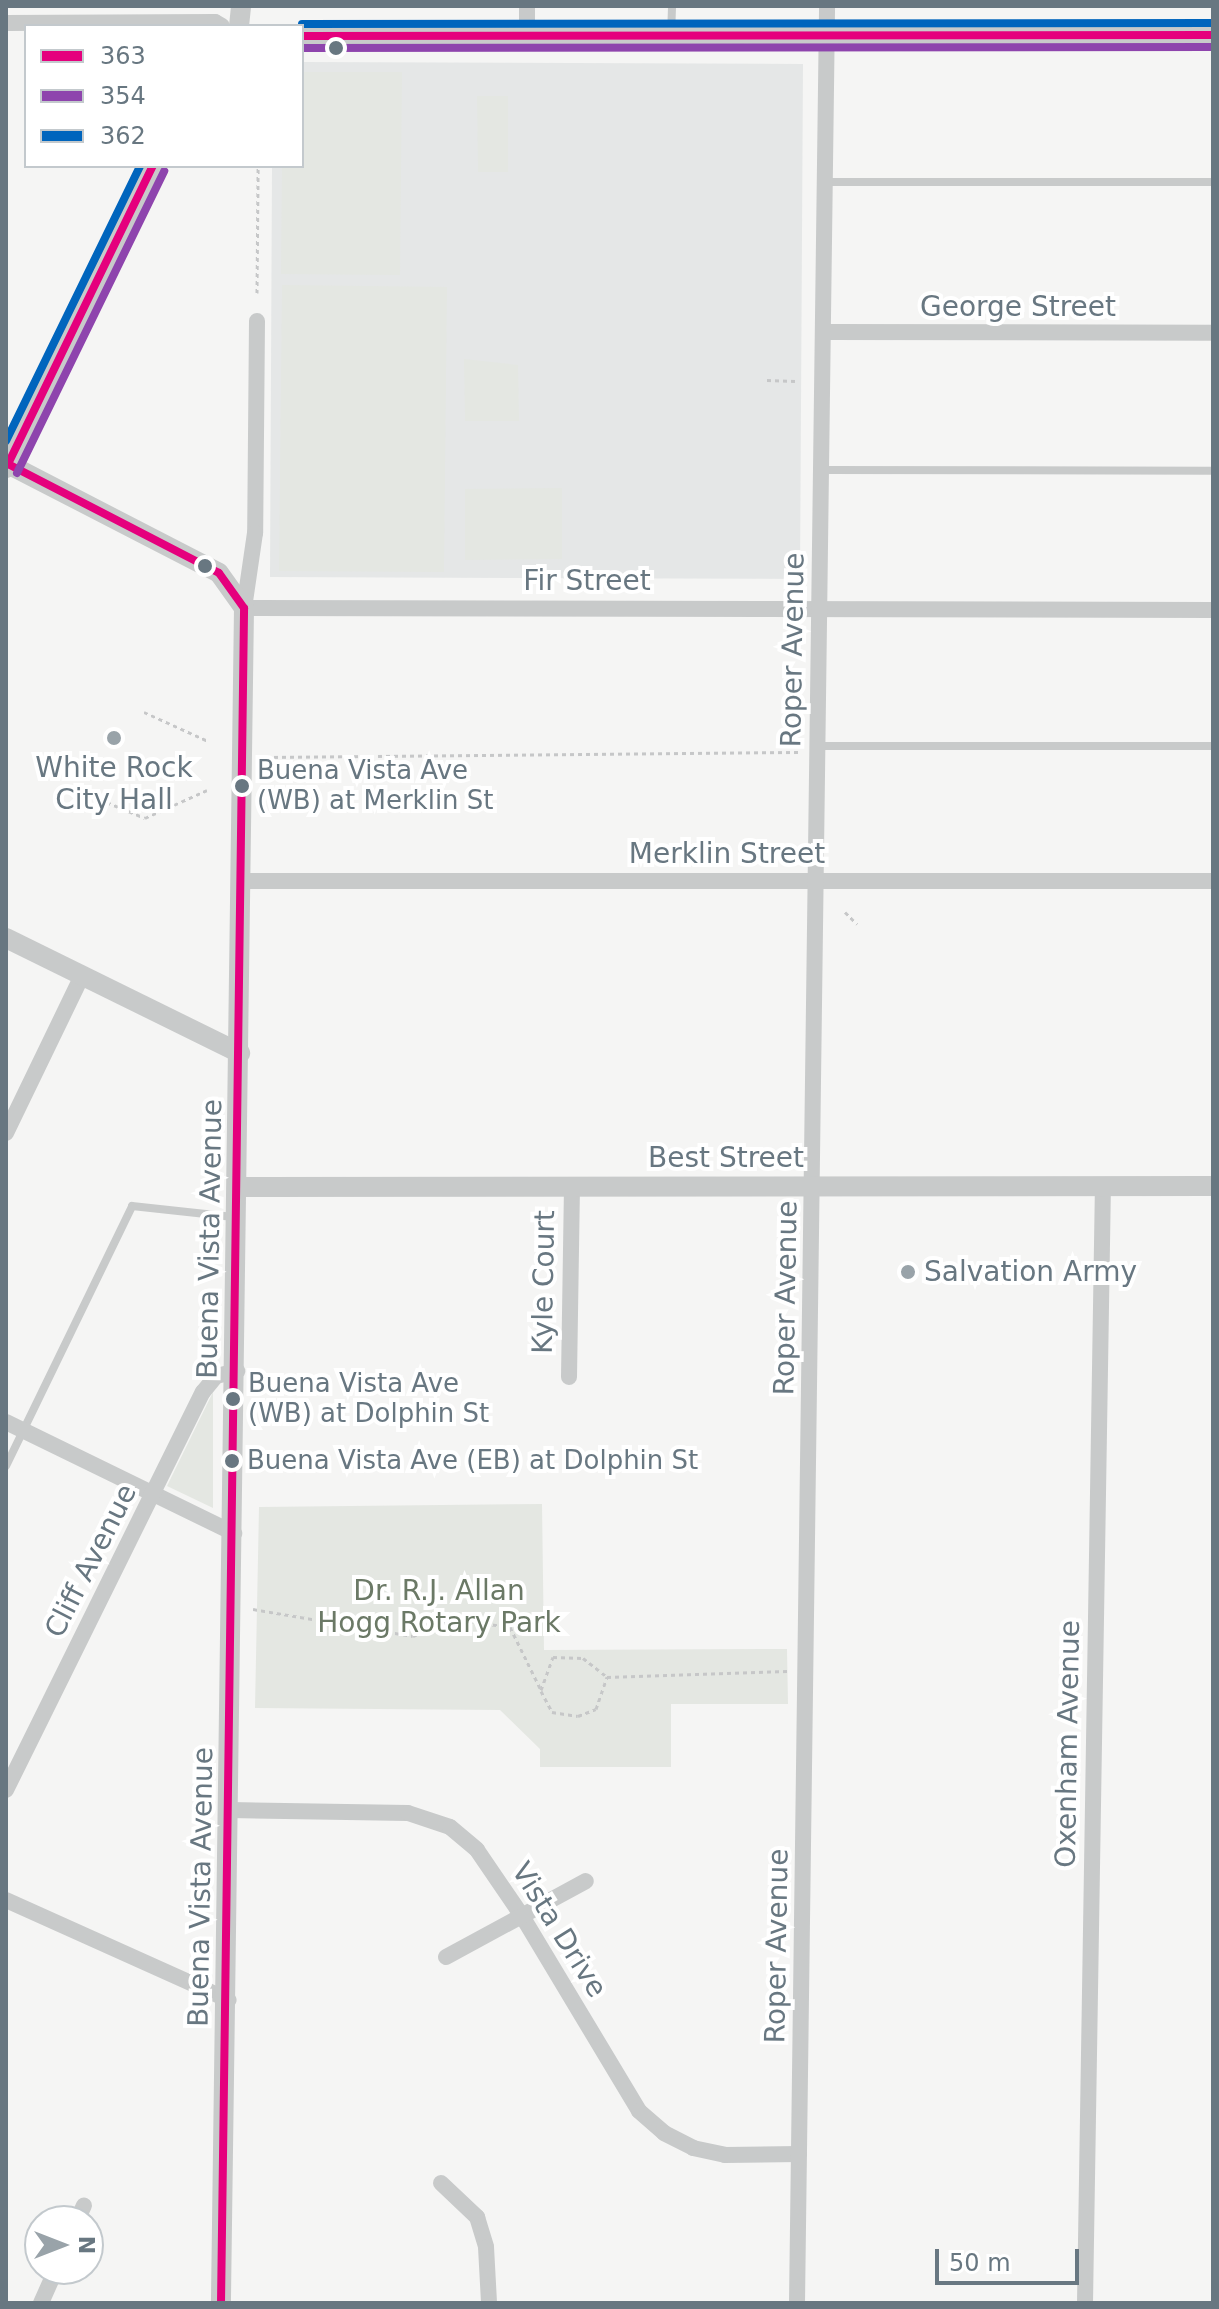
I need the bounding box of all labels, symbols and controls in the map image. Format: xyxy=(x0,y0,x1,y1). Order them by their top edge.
legend xyxy=(24,24,304,168)
unlabelled marker xyxy=(328,40,344,56)
text: 363 xyxy=(100,42,146,70)
text: 354 xyxy=(100,82,146,110)
text: 362 xyxy=(100,122,146,150)
street label: George Street xyxy=(920,290,1116,324)
street label: Roper Avenue xyxy=(775,552,811,748)
unlabelled marker xyxy=(197,558,213,574)
street label: Fir Street xyxy=(523,564,651,598)
marker: White Rock City Hall xyxy=(105,729,123,747)
place label: White Rock City Hall xyxy=(35,751,193,817)
place label: Buena Vista Ave (WB) at Merklin St xyxy=(257,755,494,816)
marker: Buena Vista Ave (WB) at Merklin St xyxy=(234,778,250,794)
street label: Merklin Street xyxy=(629,837,825,871)
street label: Buena Vista Avenue xyxy=(191,1099,229,1379)
street label: Best Street xyxy=(648,1141,804,1175)
street label: Roper Avenue xyxy=(768,1200,804,1396)
street label: Kyle Court xyxy=(526,1210,562,1354)
place label: Salvation Army xyxy=(924,1255,1137,1289)
marker: Salvation Army xyxy=(899,1263,917,1281)
place label: Buena Vista Ave (WB) at Dolphin St xyxy=(248,1368,489,1430)
marker: Buena Vista Ave (WB) at Dolphin St xyxy=(225,1391,241,1407)
place label: Buena Vista Ave (EB) at Dolphin St xyxy=(247,1445,698,1477)
marker: Buena Vista Ave (EB) at Dolphin St xyxy=(224,1453,240,1469)
street label: Cliff Avenue xyxy=(38,1479,144,1643)
park label: Dr. R.J. Allan Hogg Rotary Park xyxy=(317,1574,561,1640)
street label: Oxenham Avenue xyxy=(1049,1620,1087,1868)
street label: Buena Vista Avenue xyxy=(182,1747,220,2027)
street label: Roper Avenue xyxy=(759,1848,795,2044)
street label: Vista Drive xyxy=(504,1856,614,2004)
north arrow xyxy=(24,2205,104,2285)
scale bar xyxy=(939,2233,1083,2283)
text: N xyxy=(74,2236,99,2254)
text: 50 m xyxy=(949,2249,1011,2277)

